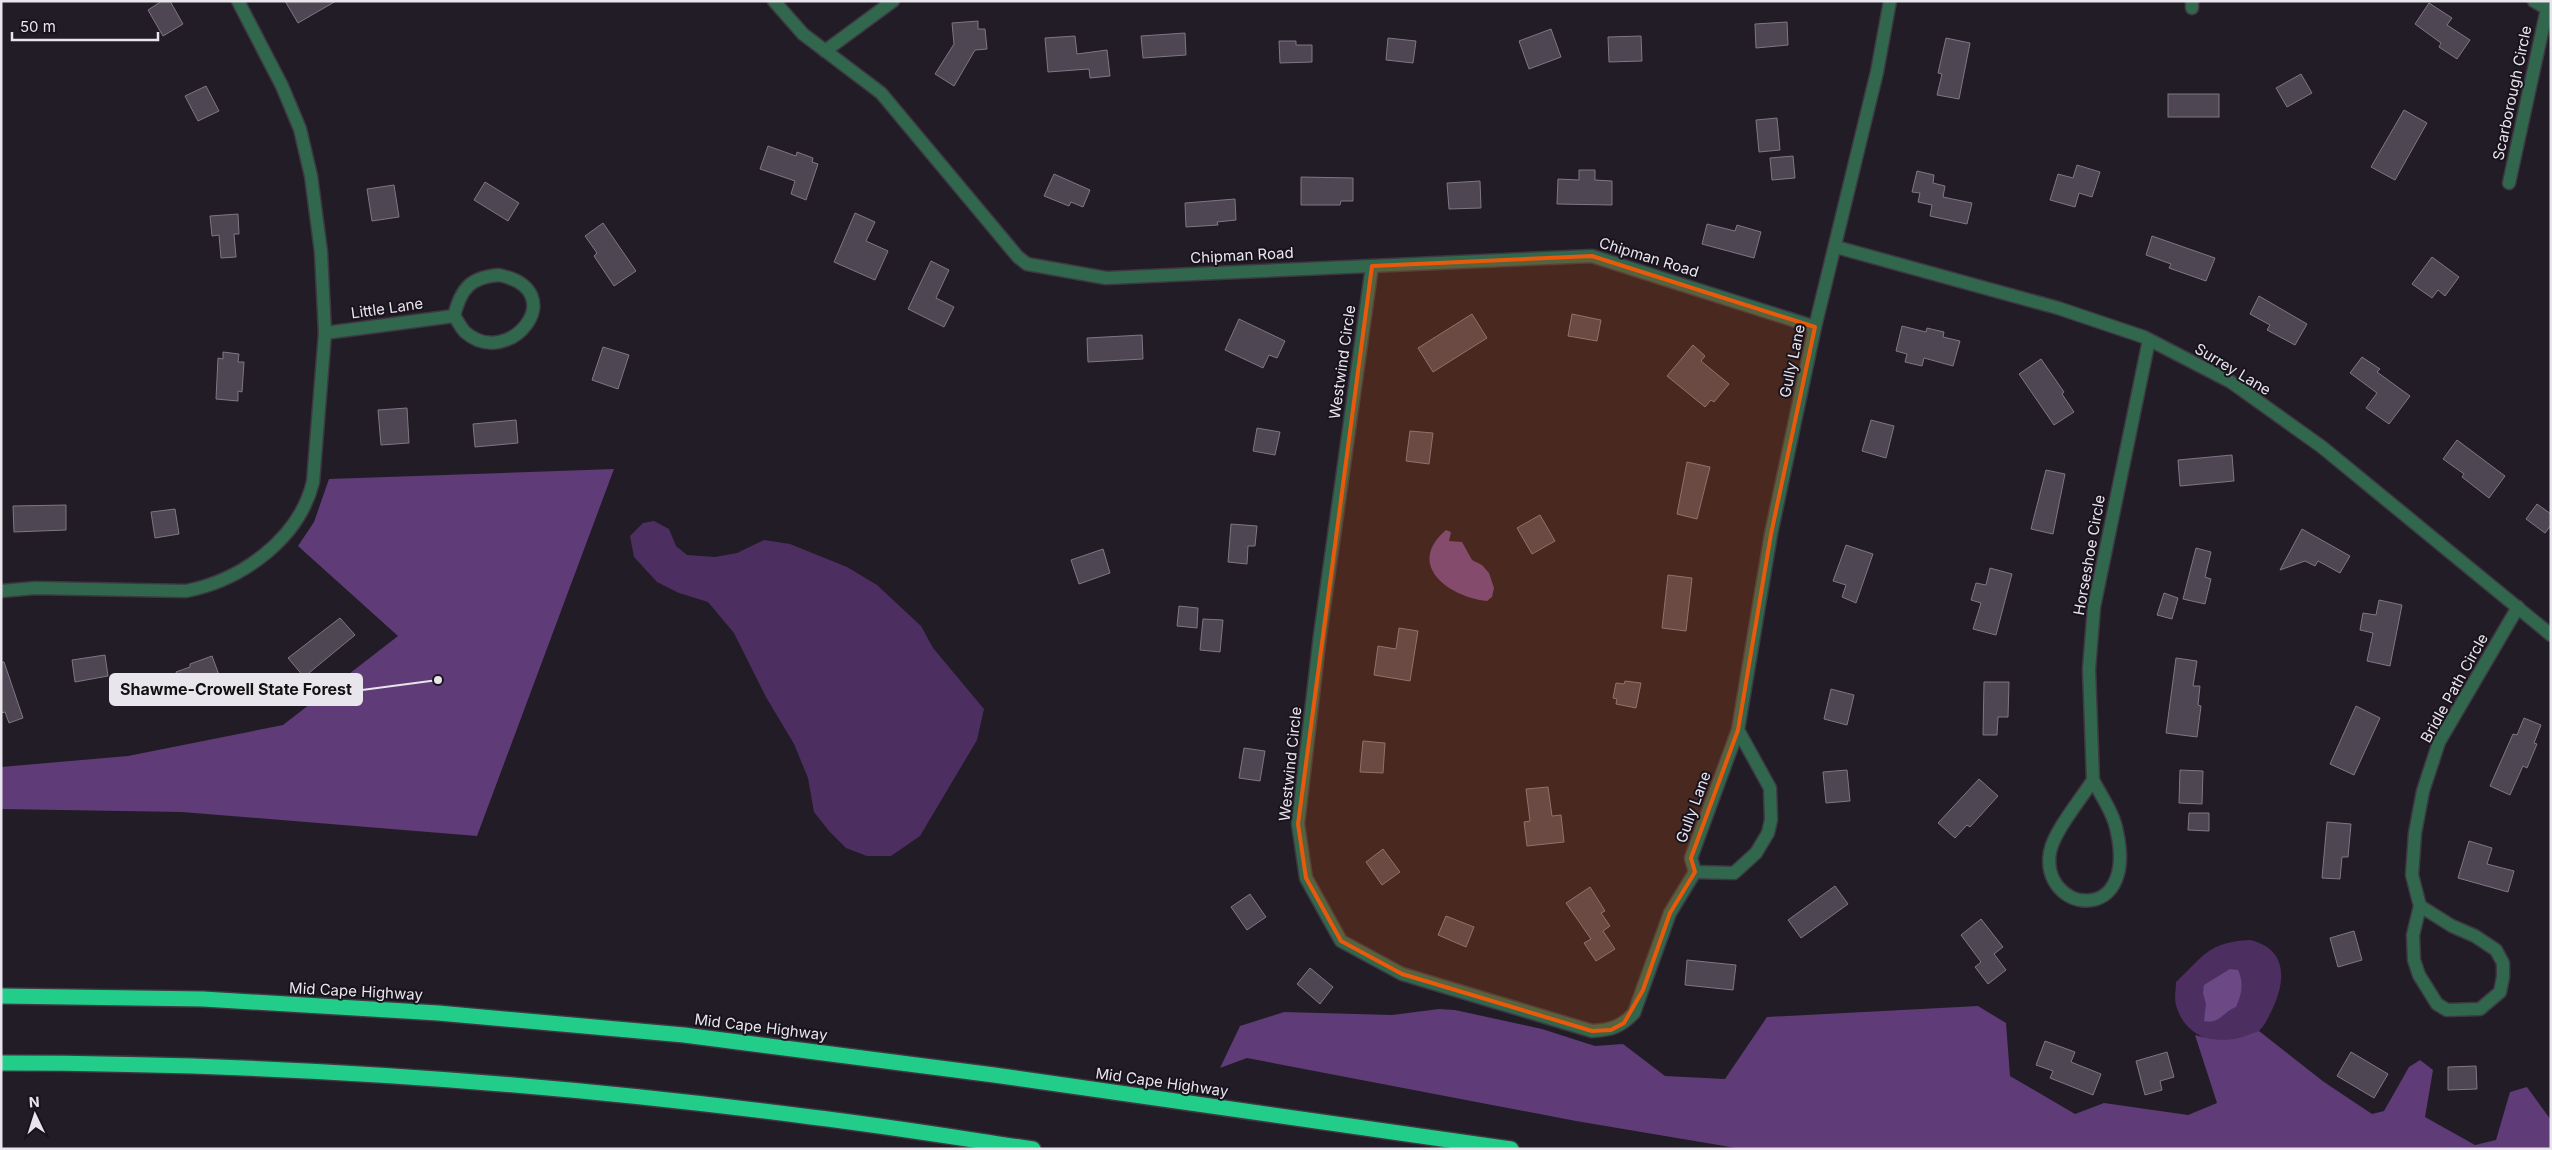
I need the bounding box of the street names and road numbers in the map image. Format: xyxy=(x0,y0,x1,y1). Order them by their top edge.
street label: Scarborough Circle xyxy=(2488,24,2536,162)
street label: Chipman Road xyxy=(1597,233,1701,281)
street label: Chipman Road xyxy=(1190,243,1294,267)
street label: Little Lane xyxy=(350,294,424,322)
street label: Westwind Circle xyxy=(1325,304,1359,420)
street label: Gully Lane xyxy=(1775,323,1809,399)
street label: Surrey Lane xyxy=(2192,339,2274,399)
street label: Horseshoe Circle xyxy=(2069,493,2109,617)
street label: Bridle Path Circle xyxy=(2416,630,2492,746)
street label: Westwind Circle xyxy=(1275,706,1305,822)
street label: Gully Lane xyxy=(1671,769,1715,845)
street label: Mid Cape Highway xyxy=(289,978,424,1004)
street label: Mid Cape Highway xyxy=(693,1009,829,1045)
street label: Mid Cape Highway xyxy=(1094,1063,1230,1101)

